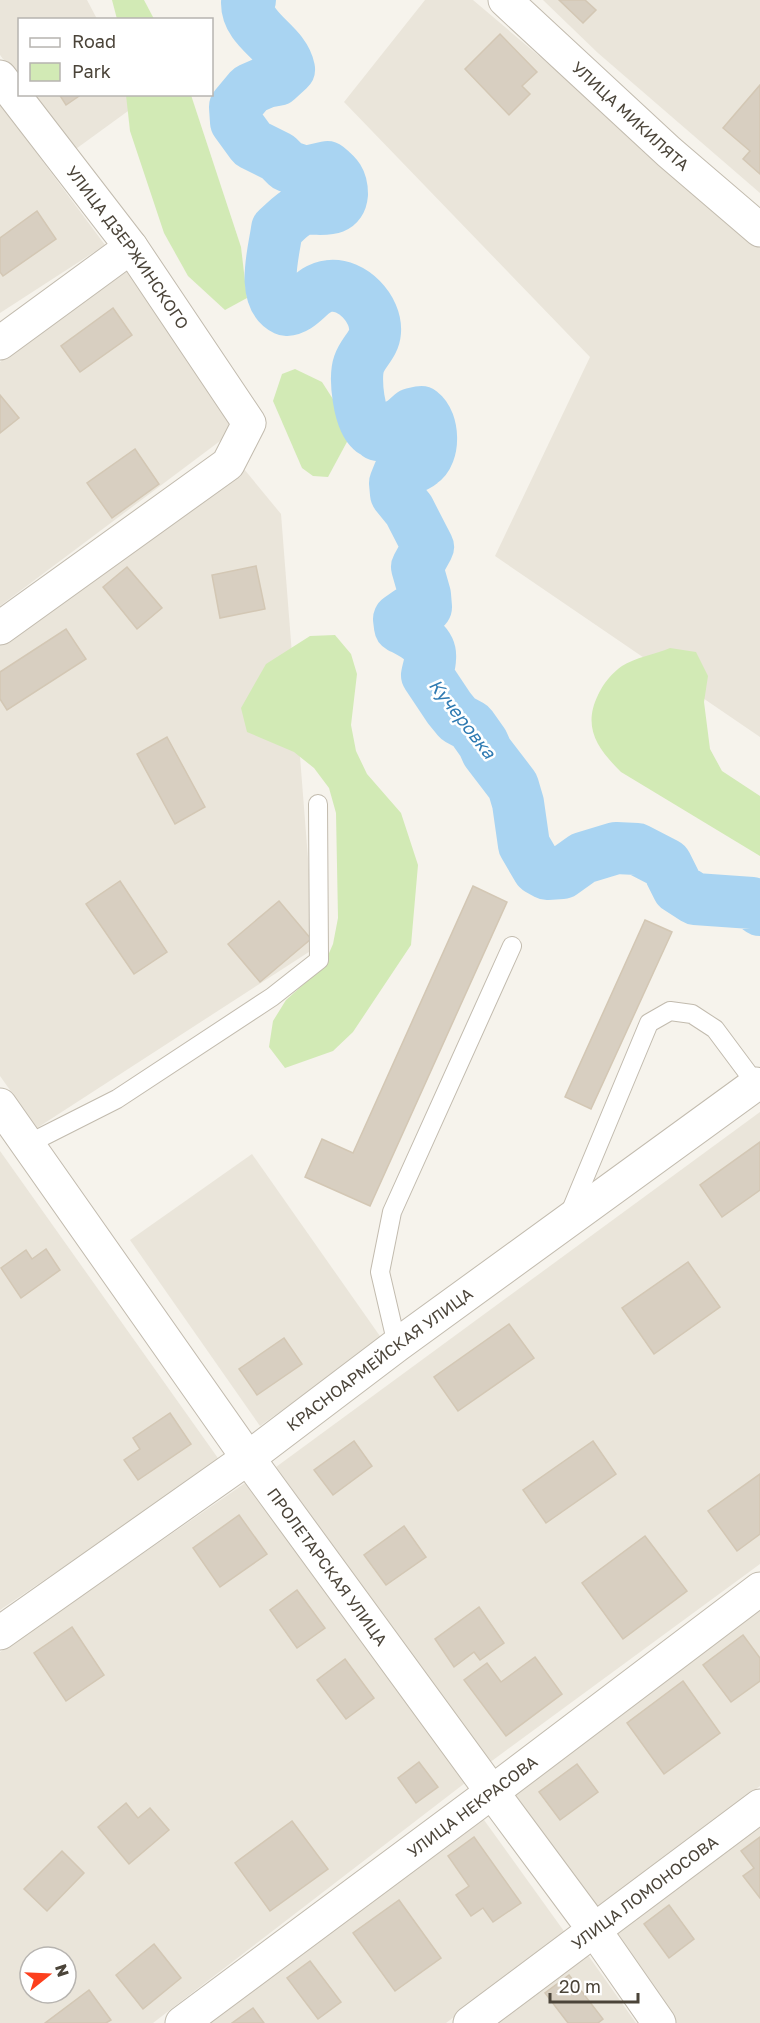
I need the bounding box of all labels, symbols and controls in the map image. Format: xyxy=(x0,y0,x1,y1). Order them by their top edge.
legend xyxy=(18,18,213,96)
text: Road xyxy=(72,30,116,52)
street label: УЛИЦА МИКИЛЯТА xyxy=(568,57,693,175)
text: Park xyxy=(72,60,111,82)
street label: УЛИЦА ДЗЕРЖИНСКОГО xyxy=(62,162,193,333)
water label: Кучеровка xyxy=(425,674,501,763)
street label: КРАСНОАРМЕЙСКАЯ УЛИЦА xyxy=(282,1283,477,1435)
street label: ПРОЛЕТАРСКАЯ УЛИЦА xyxy=(263,1484,392,1650)
street label: УЛИЦА НЕКРАСОВА xyxy=(403,1751,541,1862)
street label: УЛИЦА ЛОМОНОСОВА xyxy=(567,1831,722,1954)
north arrow xyxy=(18,1945,78,2005)
text: N xyxy=(51,1961,74,1979)
scale bar xyxy=(550,1966,638,2004)
text: 20 m xyxy=(559,1975,601,1997)

